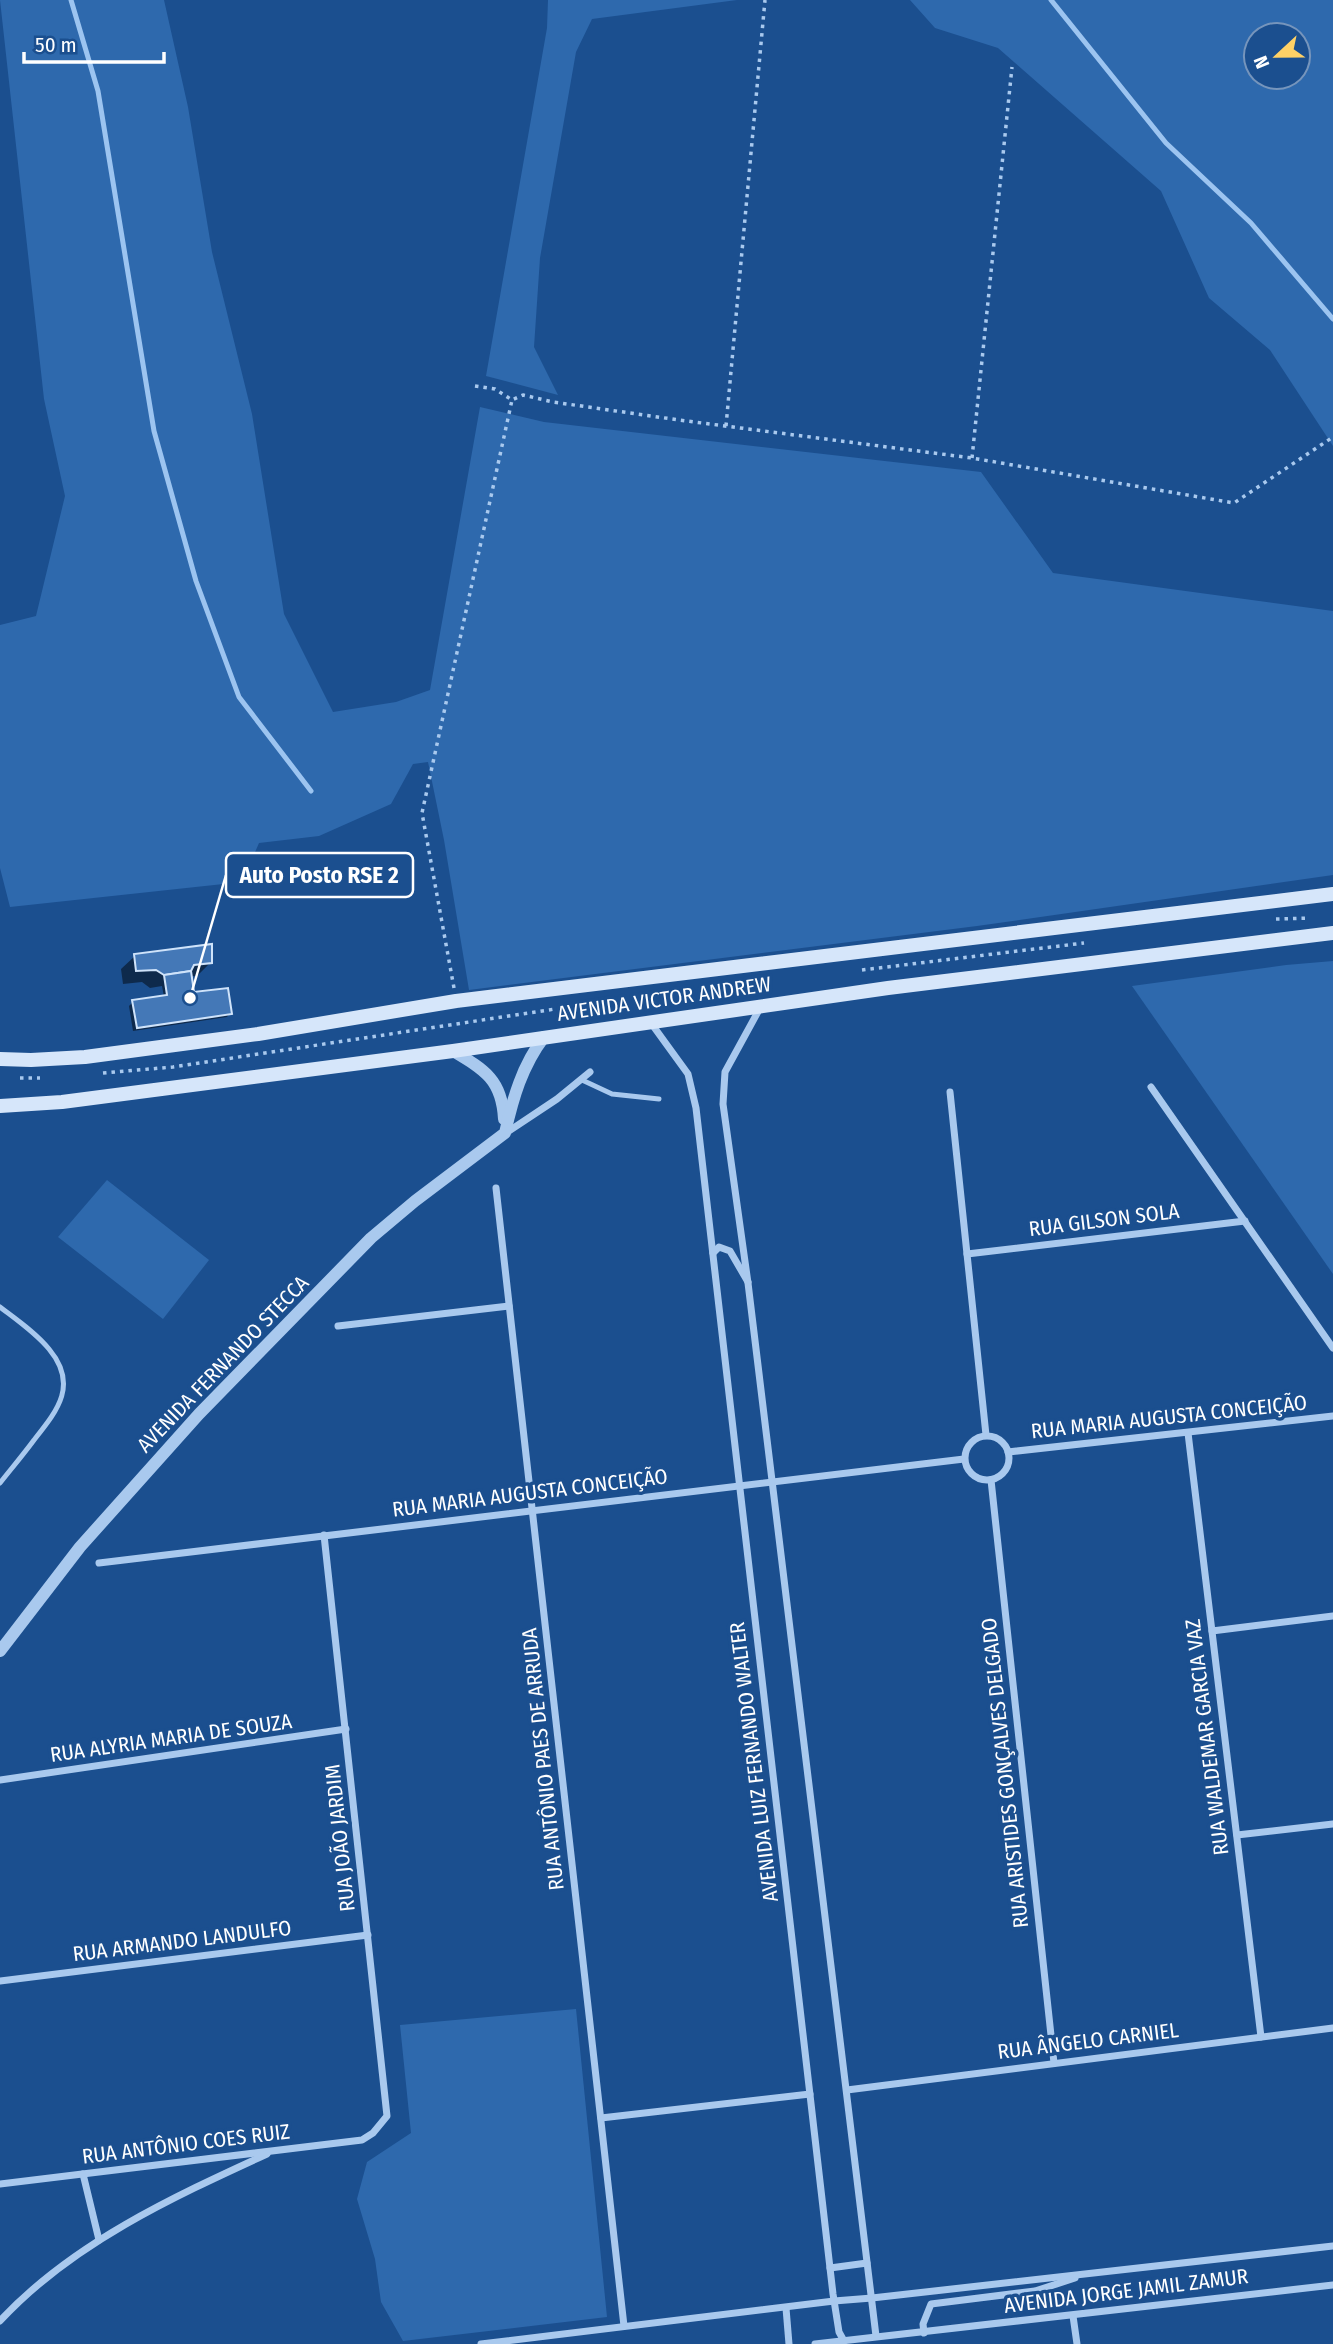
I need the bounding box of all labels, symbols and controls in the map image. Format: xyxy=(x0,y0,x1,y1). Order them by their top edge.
scale bar xyxy=(24,21,164,65)
north arrow xyxy=(1242,21,1312,91)
text: 50 m xyxy=(35,32,77,58)
text: N xyxy=(1249,53,1274,72)
callout: Auto Posto RSE 2 xyxy=(226,853,413,897)
text: Auto Posto RSE 2 xyxy=(238,861,399,889)
street label: AVENIDA VICTOR ANDREW xyxy=(555,971,773,1027)
street label: RUA GILSON SOLA xyxy=(1027,1198,1181,1242)
street label: AVENIDA FERNANDO STECCA xyxy=(132,1270,314,1458)
street label: RUA MARIA AUGUSTA CONCEIÇÃO xyxy=(1030,1390,1308,1444)
street label: RUA MARIA AUGUSTA CONCEIÇÃO xyxy=(391,1463,669,1523)
street label: RUA ARISTIDES GONÇALVES DELGADO xyxy=(976,1617,1034,1929)
street label: RUA WALDEMAR GARCIA VAZ xyxy=(1180,1617,1234,1857)
street label: AVENIDA LUIZ FERNANDO WALTER xyxy=(724,1620,784,1903)
street label: RUA ANTÔNIO PAES DE ARRUDA xyxy=(516,1627,570,1891)
street label: RUA ALYRIA MARIA DE SOUZA xyxy=(48,1708,294,1768)
street label: RUA JOÃO JARDIM xyxy=(319,1763,361,1913)
street label: RUA ARMANDO LANDULFO xyxy=(71,1915,293,1967)
street label: RUA ÂNGELO CARNIEL xyxy=(996,2017,1181,2065)
street label: RUA ANTÔNIO COES RUIZ xyxy=(81,2118,292,2170)
street label: AVENIDA JORGE JAMIL ZAMUR xyxy=(1003,2263,1250,2319)

